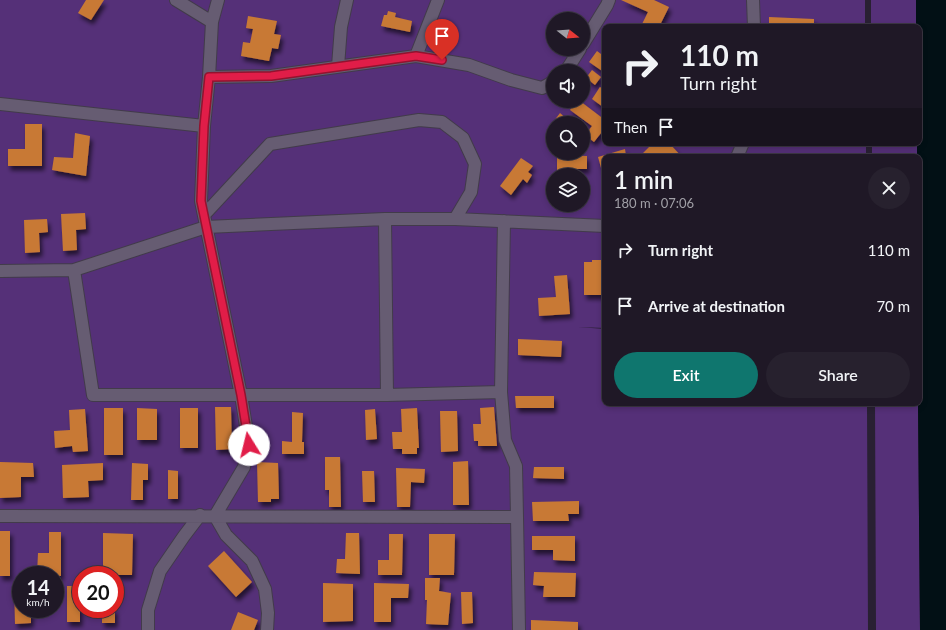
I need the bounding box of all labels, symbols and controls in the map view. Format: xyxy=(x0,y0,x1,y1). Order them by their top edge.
north arrow xyxy=(546,12,590,56)
map controls xyxy=(546,12,590,212)
pin xyxy=(425,19,459,60)
icon: arrive xyxy=(431,25,453,47)
text: 110 m xyxy=(680,38,759,72)
icon: right xyxy=(614,40,666,92)
button: sound xyxy=(546,64,590,108)
text: Turn right xyxy=(680,72,757,94)
button: search xyxy=(546,116,590,160)
icon: arrive xyxy=(655,116,677,138)
text: Then xyxy=(614,118,647,136)
text: 1 min xyxy=(614,165,673,194)
button: close xyxy=(868,167,910,209)
button: layers xyxy=(546,168,590,212)
text: 180 m · 07:06 xyxy=(614,195,694,211)
icon: right xyxy=(614,239,636,261)
text: Turn right xyxy=(648,241,713,259)
text: 110 m xyxy=(868,241,910,259)
icon: arrive xyxy=(614,295,636,317)
text: Arrive at destination xyxy=(648,297,785,315)
text: 70 m xyxy=(876,297,910,315)
button: Exit xyxy=(614,352,758,398)
button: Share xyxy=(766,352,910,398)
position arrow xyxy=(228,424,270,466)
speed limit sign: 20 xyxy=(72,566,124,618)
text: 14 xyxy=(26,575,50,599)
text: km/h xyxy=(26,596,50,608)

